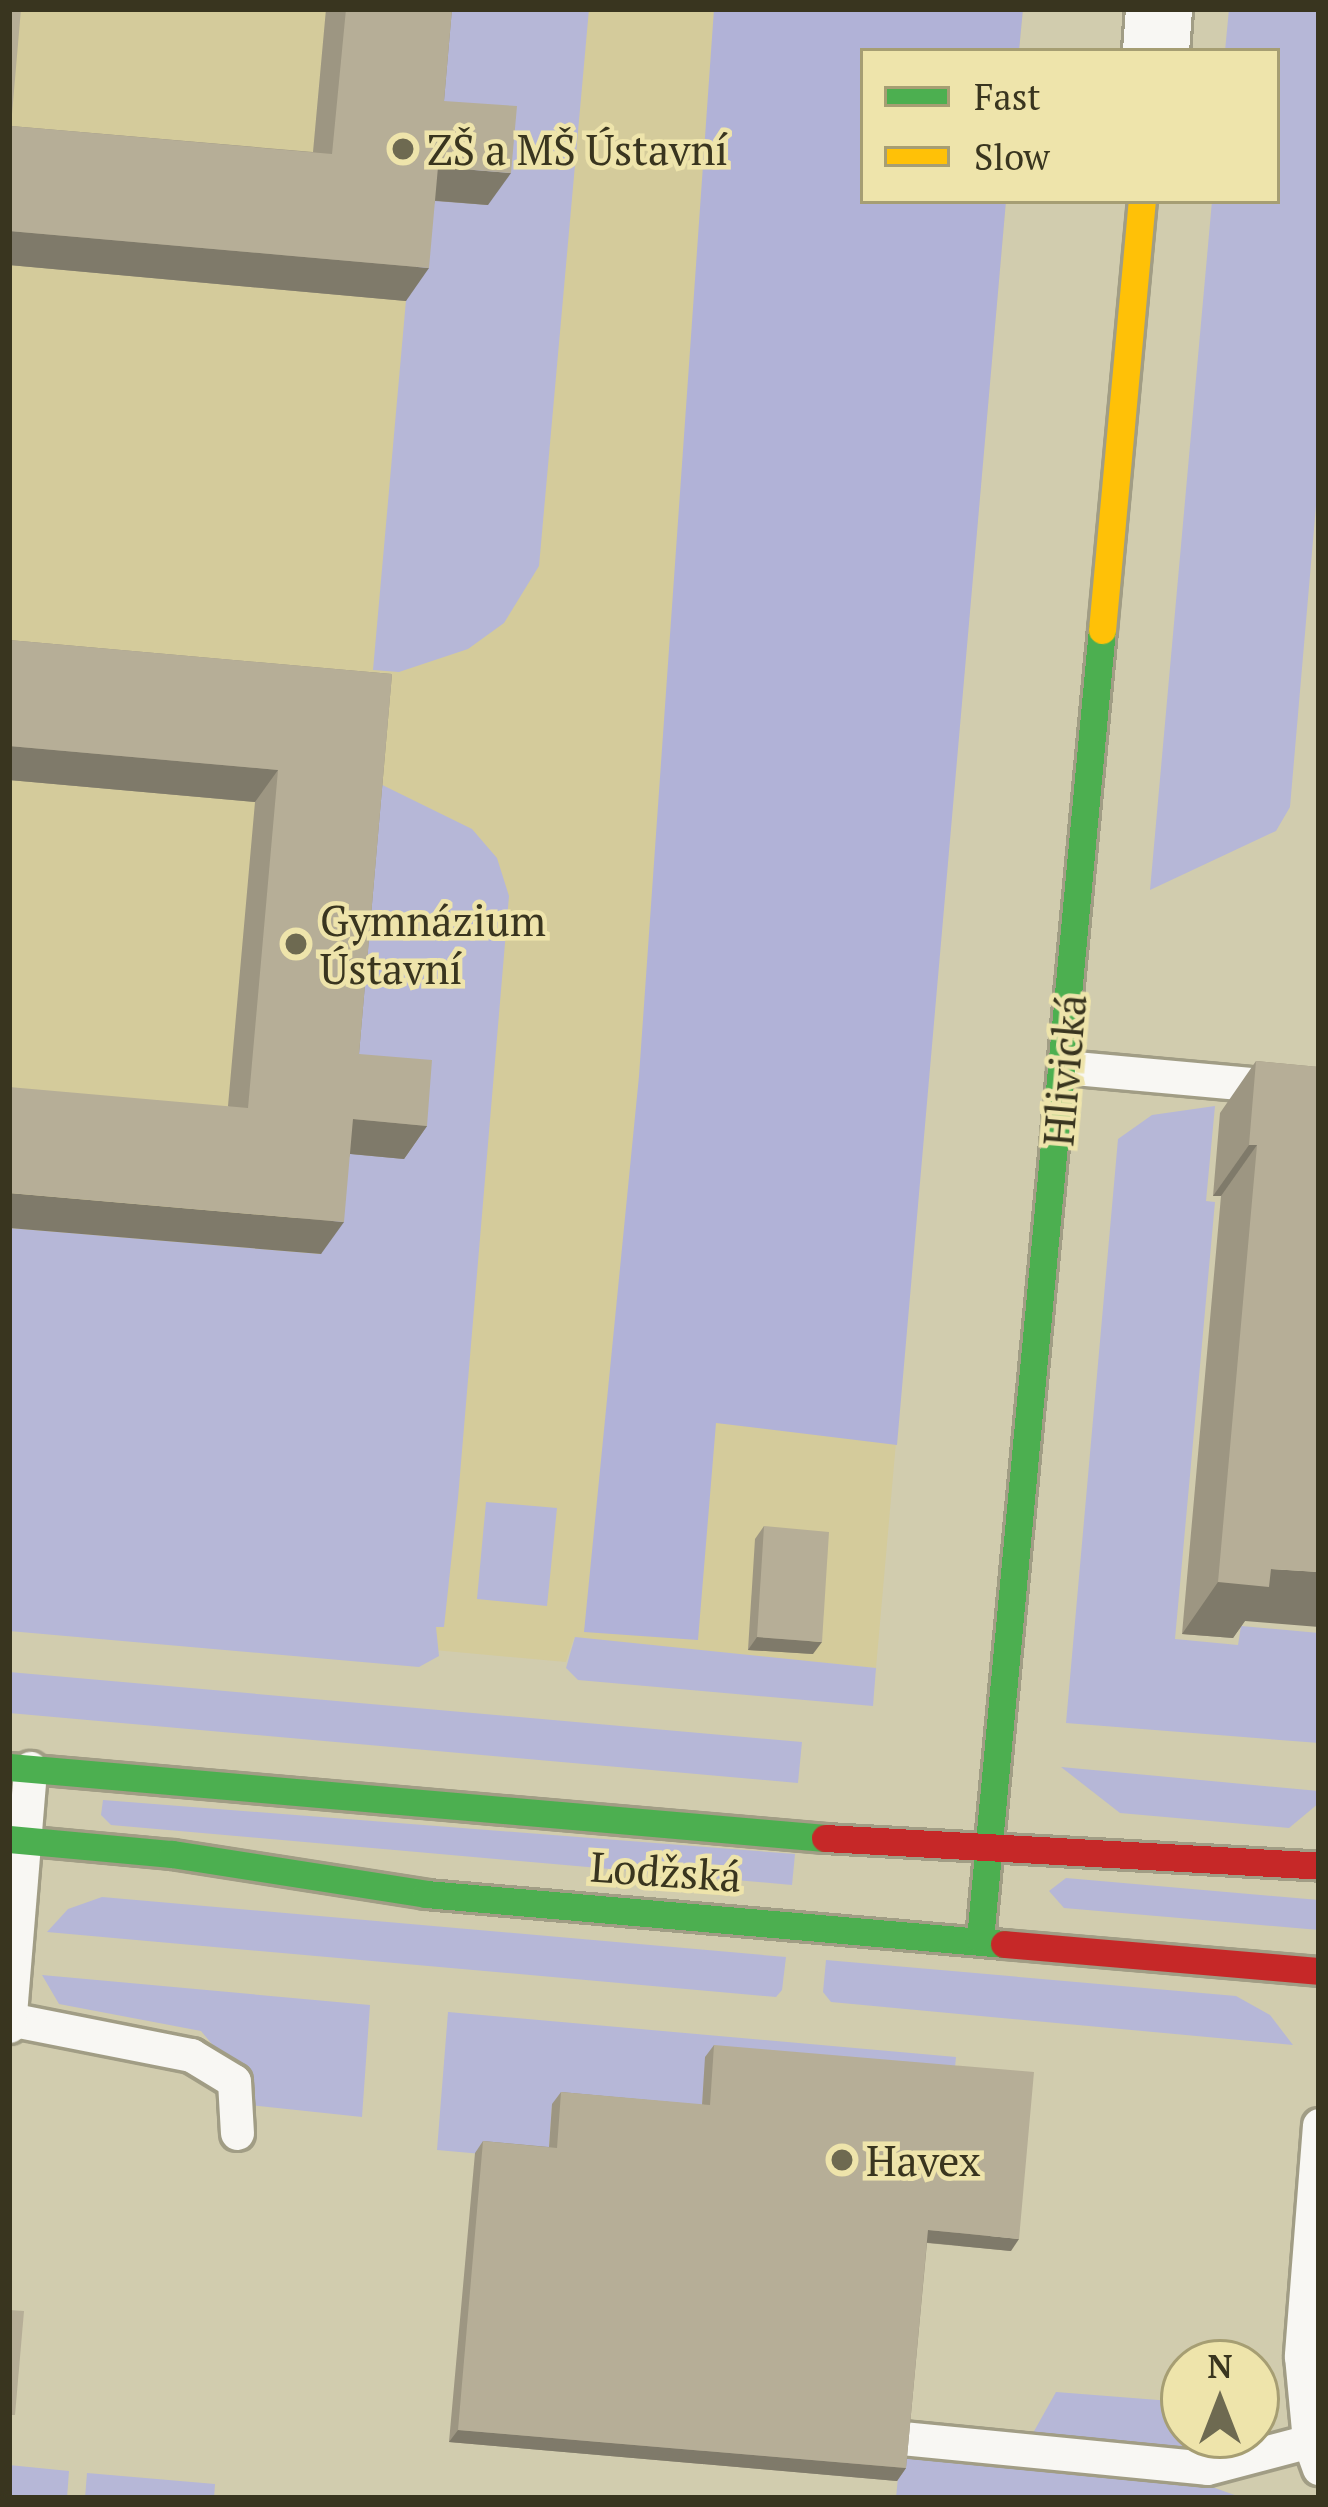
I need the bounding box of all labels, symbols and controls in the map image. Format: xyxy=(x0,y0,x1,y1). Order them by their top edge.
legend xyxy=(860,48,1280,204)
text: Fast xyxy=(974,73,1041,120)
place label: ZŠ a MŠ Ústavní xyxy=(427,124,728,174)
text: Slow xyxy=(974,133,1050,180)
marker: ZŠ a MŠ Ústavní xyxy=(390,136,416,162)
place label: Gymnázium Ústavní xyxy=(320,895,546,994)
marker: Gymnázium Ústavní xyxy=(283,931,309,957)
street label: Hlivická xyxy=(1032,992,1096,1148)
street label: Lodžská xyxy=(589,1841,743,1901)
place label: Havex xyxy=(866,2135,980,2185)
marker: Havex xyxy=(829,2147,855,2173)
north arrow xyxy=(1160,2339,1280,2459)
text: N xyxy=(1207,2344,1233,2387)

